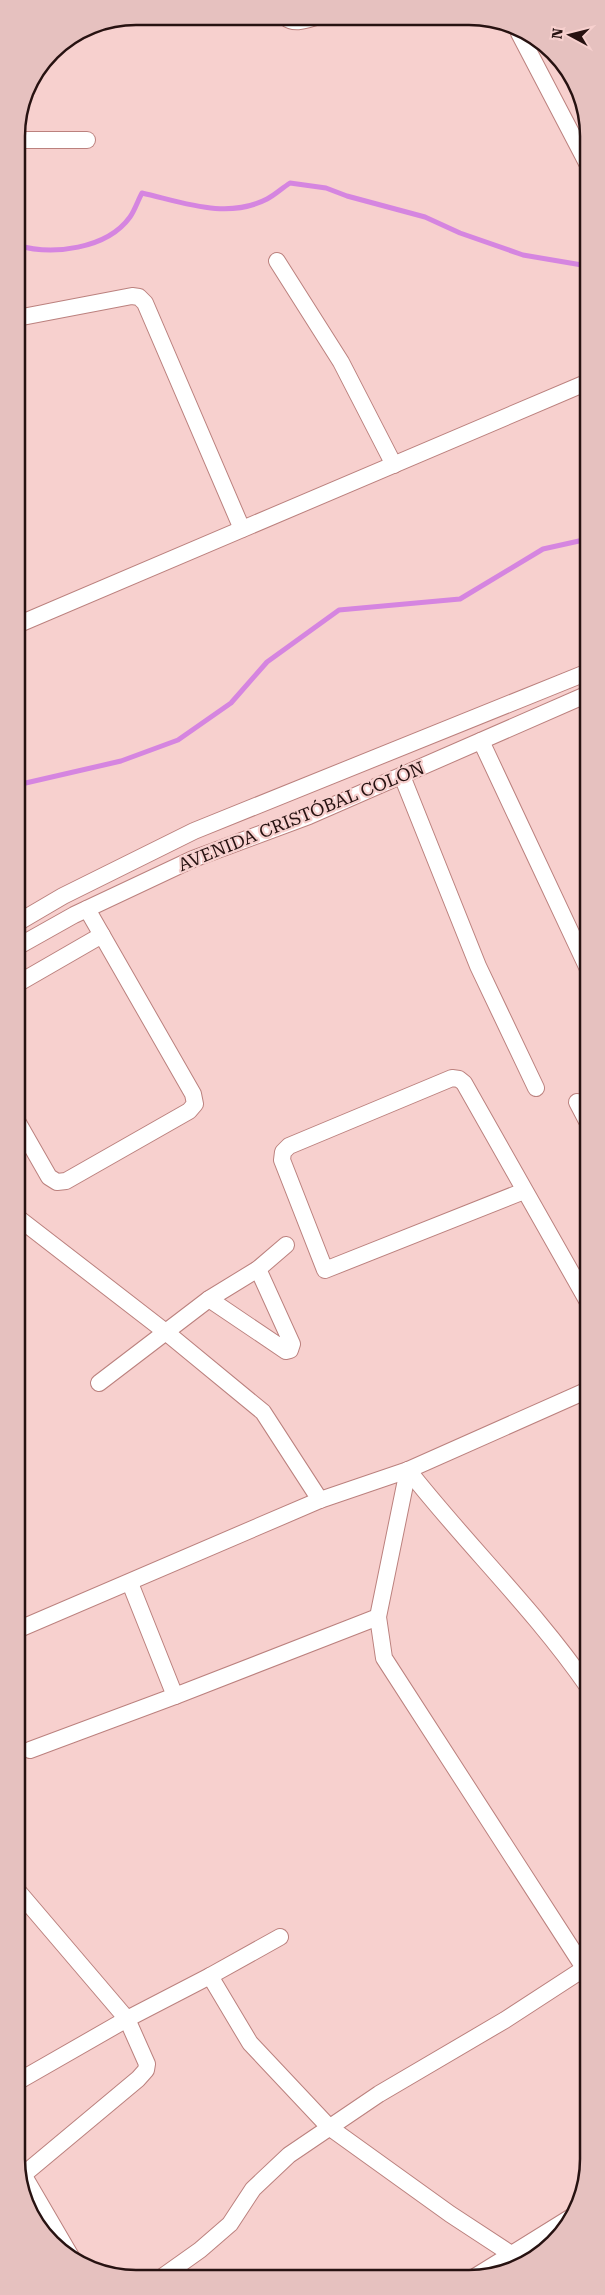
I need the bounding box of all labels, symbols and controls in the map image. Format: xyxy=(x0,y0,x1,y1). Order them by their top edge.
north arrow xyxy=(545,10,595,60)
text: N xyxy=(548,27,566,40)
street label: AVENIDA CRISTÓBAL COLÓN xyxy=(175,757,427,875)

